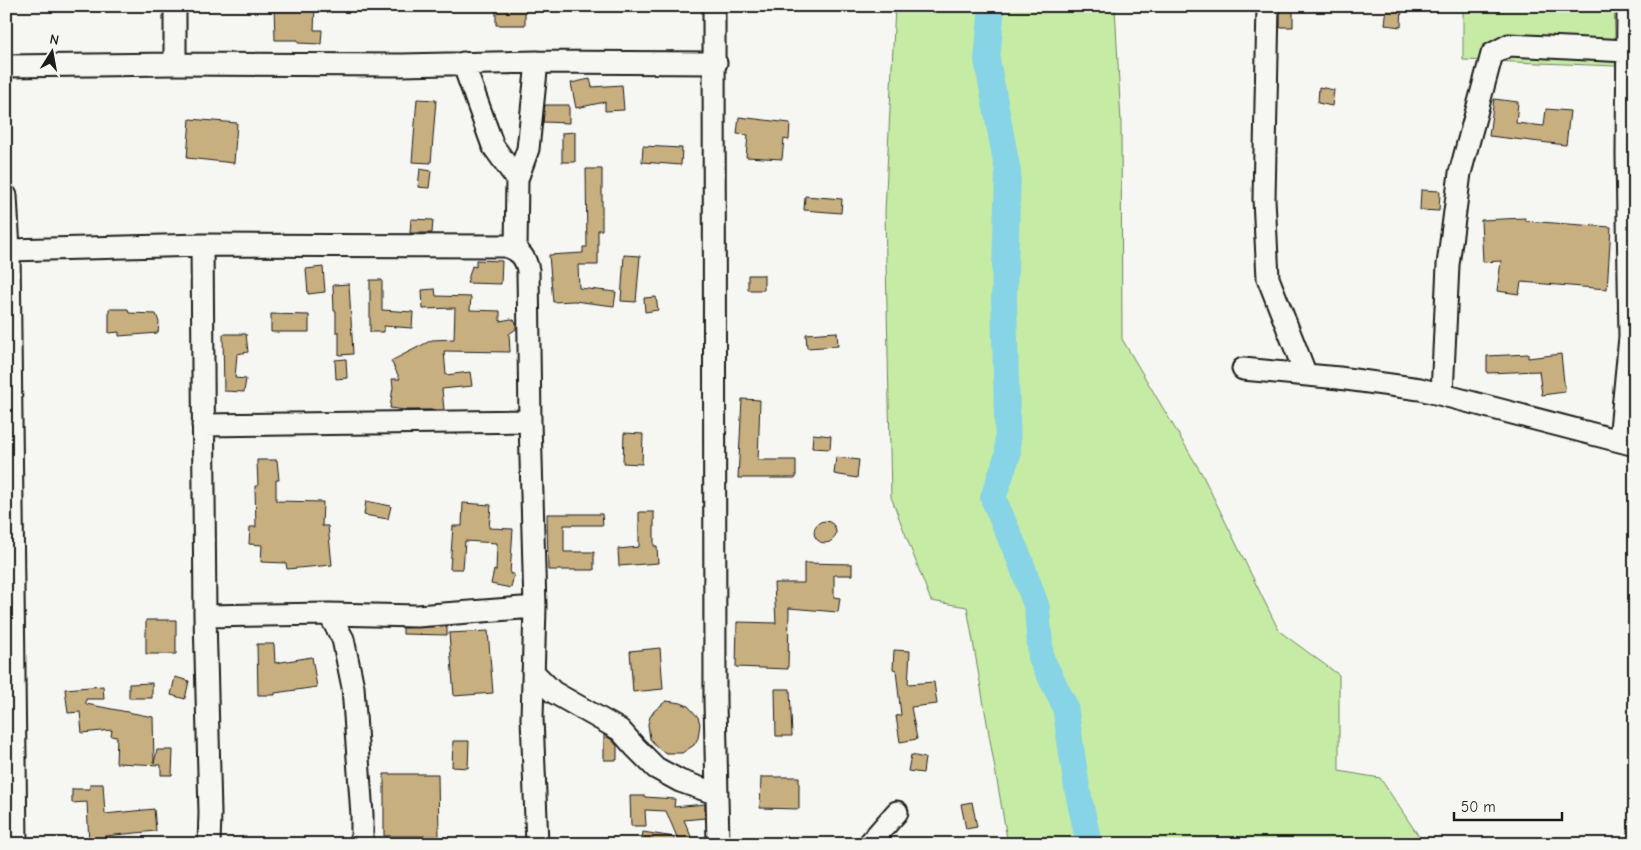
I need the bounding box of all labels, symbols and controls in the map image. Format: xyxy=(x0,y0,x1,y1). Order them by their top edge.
north arrow xyxy=(28,28,78,78)
text: N xyxy=(48,31,60,49)
scale bar xyxy=(1454,790,1561,822)
text: 50 m xyxy=(1461,798,1496,816)

